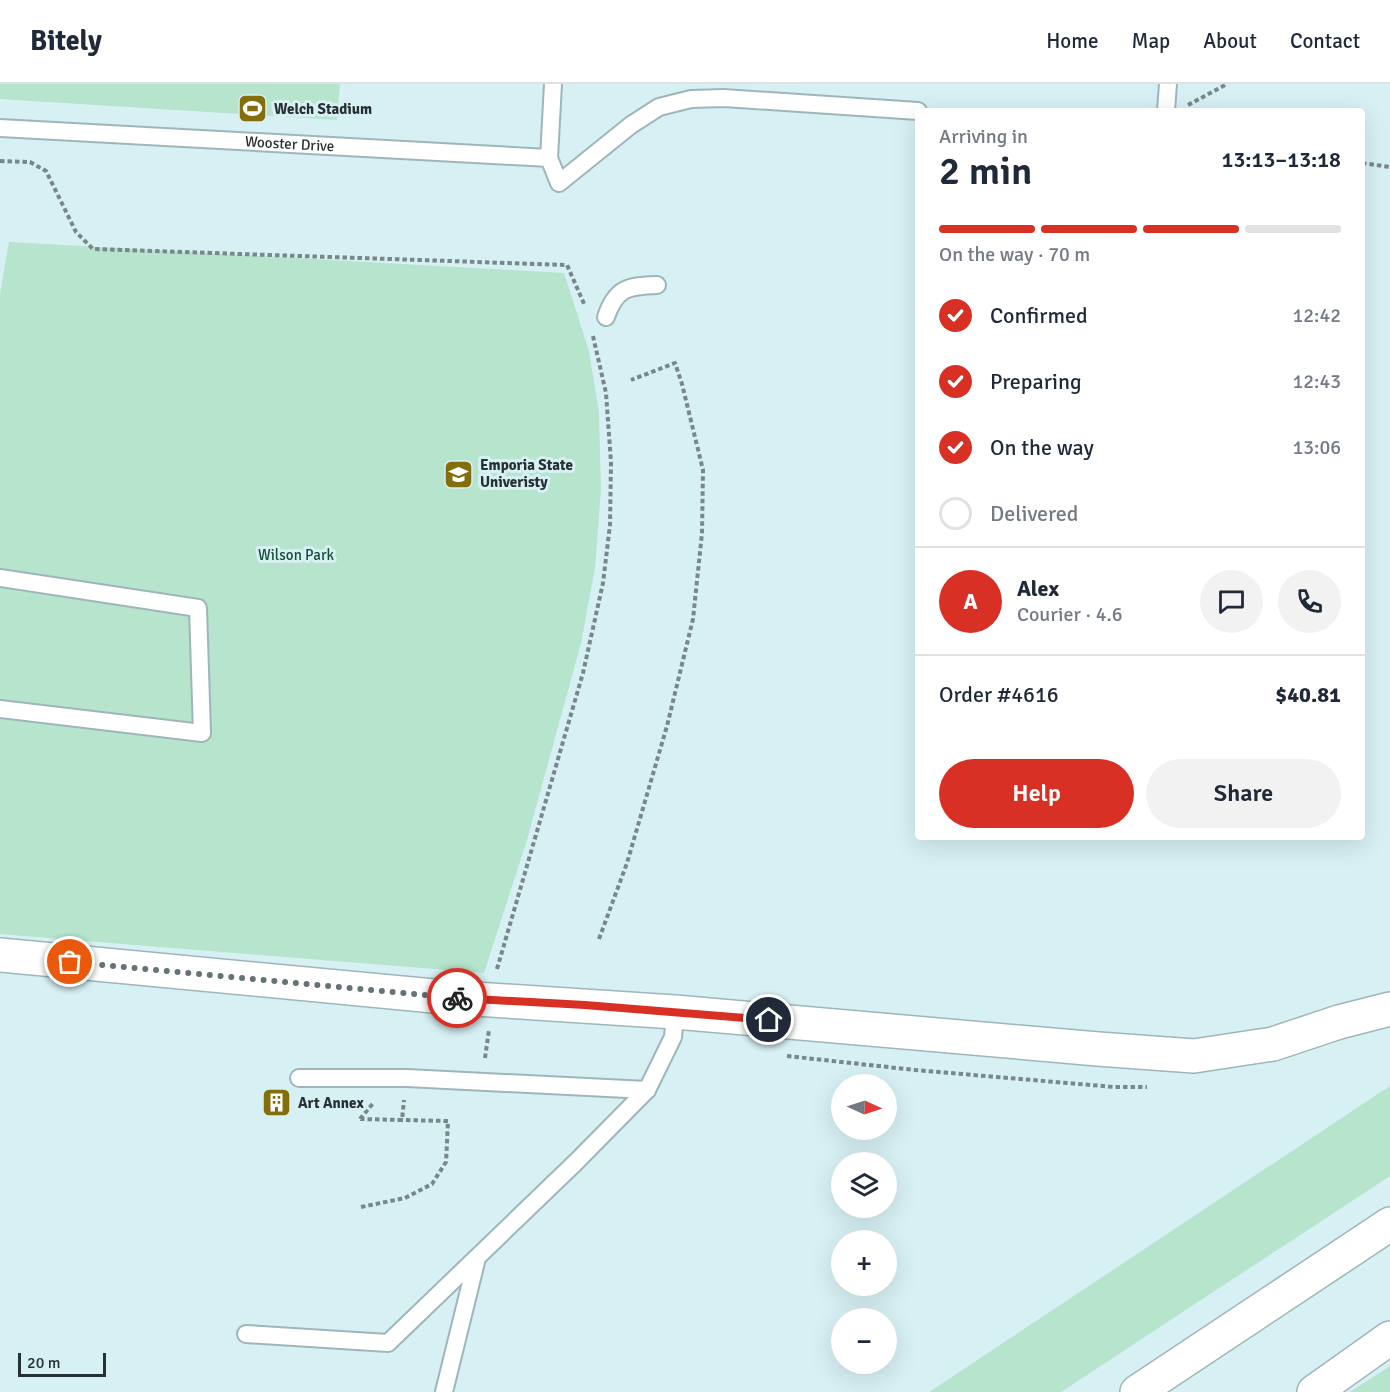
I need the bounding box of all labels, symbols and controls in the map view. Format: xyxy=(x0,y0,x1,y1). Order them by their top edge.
text: Bitely xyxy=(30,24,102,58)
text: Home xyxy=(1046,28,1099,54)
text: Map xyxy=(1132,28,1170,54)
text: About xyxy=(1203,28,1257,54)
text: Contact xyxy=(1290,28,1360,54)
sports icon: Welch Stadium xyxy=(237,93,269,125)
place label: Welch Stadium xyxy=(274,100,372,118)
text: Arriving in xyxy=(939,124,1028,149)
street label: Wooster Drive xyxy=(244,132,335,155)
text: 13:13–13:18 xyxy=(1222,146,1341,173)
text: 2 min xyxy=(939,147,1032,195)
text: On the way · 70 m xyxy=(939,242,1090,267)
icon: check xyxy=(939,299,972,332)
text: Confirmed xyxy=(990,302,1088,329)
text: 12:42 xyxy=(1292,303,1341,328)
icon: check xyxy=(939,365,972,398)
text: Preparing xyxy=(990,368,1082,395)
text: 12:43 xyxy=(1292,369,1341,394)
icon: check xyxy=(939,431,972,464)
text: On the way xyxy=(990,434,1094,461)
text: 13:06 xyxy=(1292,435,1341,460)
place label: Emporia State Univeristy xyxy=(480,456,573,491)
school or university icon: Emporia State Univeristy xyxy=(443,458,475,490)
text: Delivered xyxy=(990,500,1078,527)
park label: Wilson Park xyxy=(258,546,334,564)
button: chat xyxy=(1200,570,1263,633)
button: phone xyxy=(1278,570,1341,633)
text: Alex xyxy=(1017,575,1059,602)
text: A xyxy=(963,588,978,615)
text: Courier · 4.6 xyxy=(1017,602,1123,627)
text: Order #4616 xyxy=(939,681,1059,708)
text: $40.81 xyxy=(1275,681,1341,708)
button: Help xyxy=(939,759,1134,828)
button: Share xyxy=(1146,759,1341,828)
pin xyxy=(44,936,95,987)
icon: bag xyxy=(53,945,86,978)
courier xyxy=(427,968,487,1028)
icon: bike xyxy=(441,982,474,1015)
pin xyxy=(743,994,794,1045)
icon: home xyxy=(752,1003,785,1036)
north arrow xyxy=(831,1074,897,1140)
map controls xyxy=(831,1074,897,1374)
building icon: Art Annex xyxy=(261,1087,293,1119)
place label: Art Annex xyxy=(298,1094,364,1112)
button: layers xyxy=(831,1152,897,1218)
button: + xyxy=(831,1230,897,1296)
button: − xyxy=(831,1308,897,1374)
scale bar xyxy=(18,1350,106,1378)
text: 20 m xyxy=(27,1353,61,1373)

